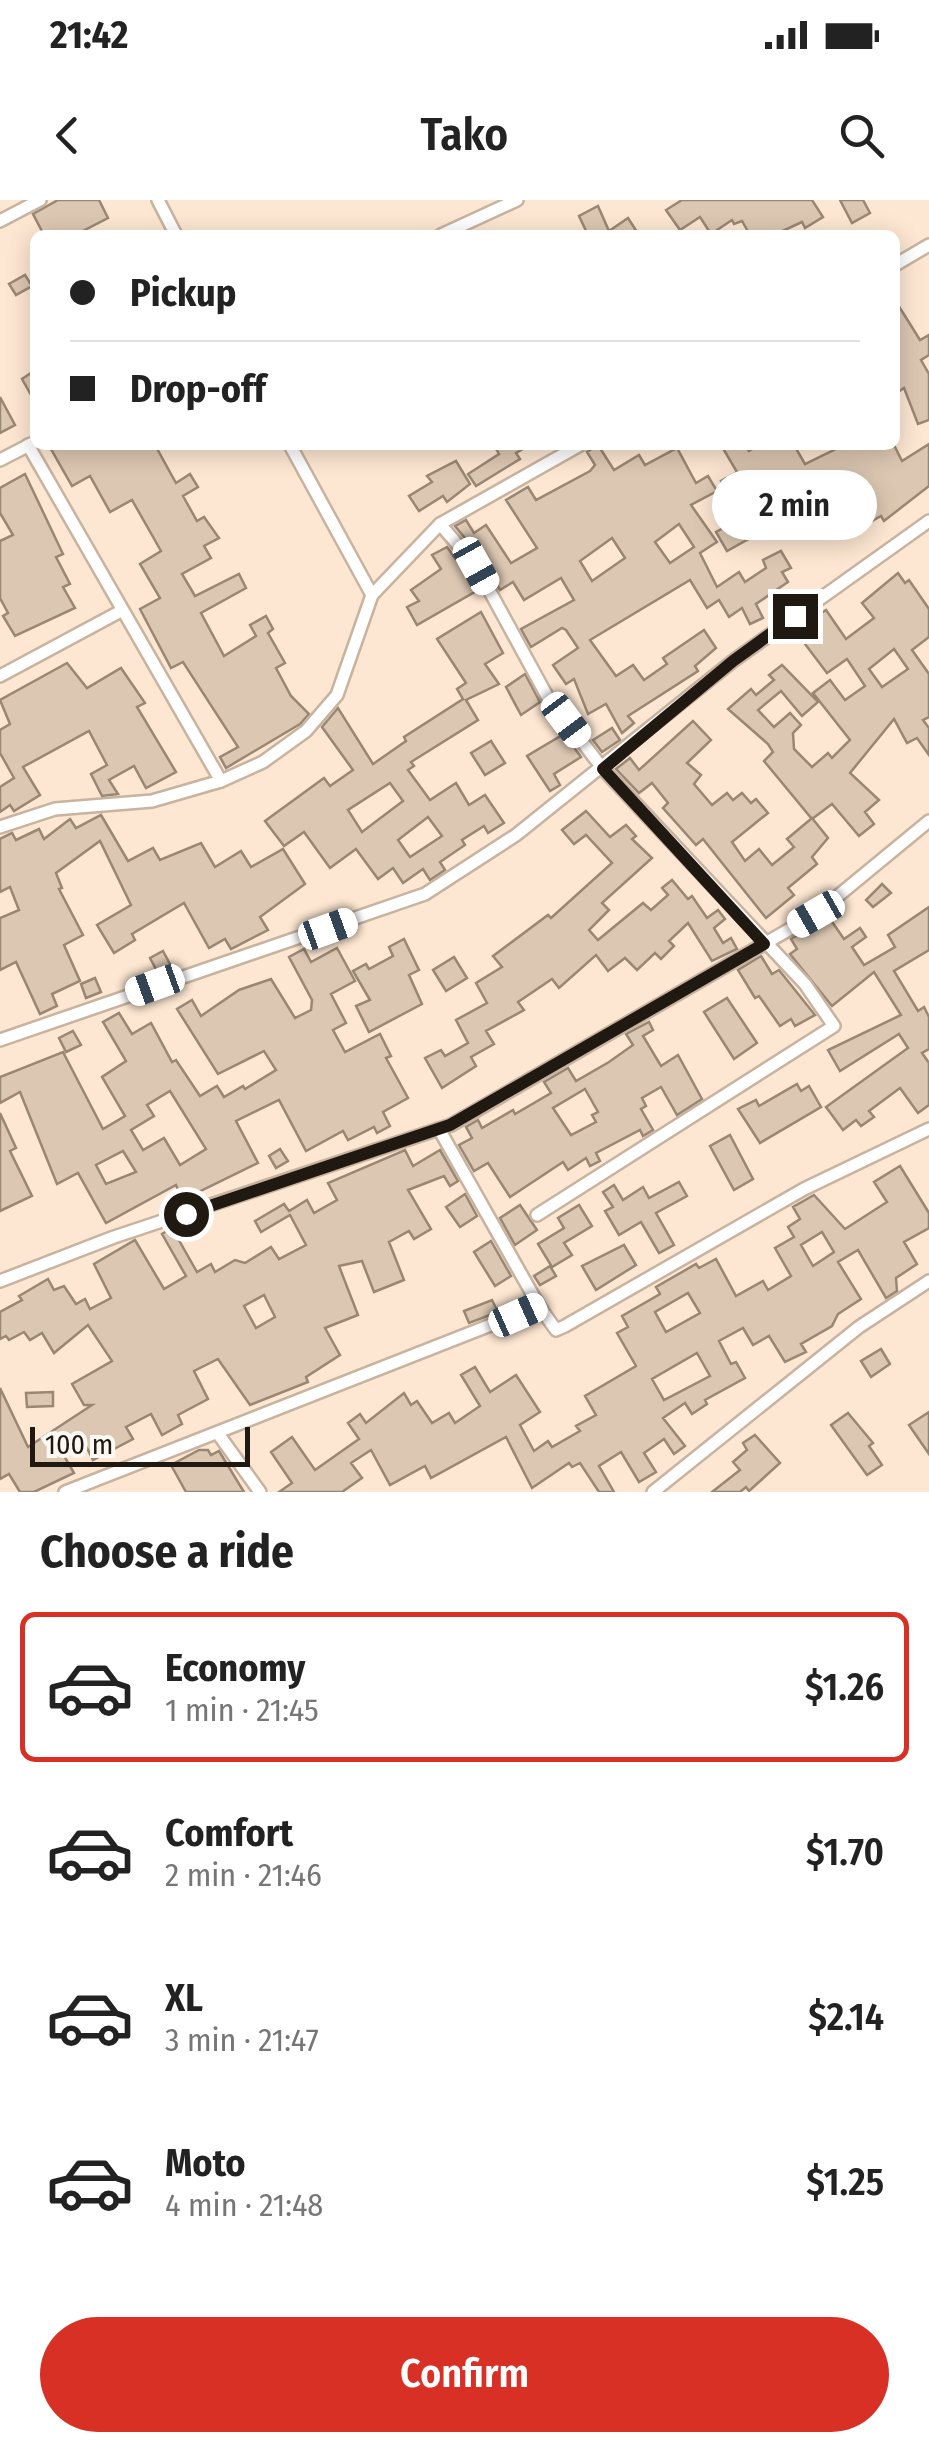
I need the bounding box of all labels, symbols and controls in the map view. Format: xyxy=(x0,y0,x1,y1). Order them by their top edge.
text: 21:42 xyxy=(50,12,128,58)
icon: back xyxy=(40,108,95,163)
text: Tako xyxy=(421,108,508,162)
icon: search xyxy=(834,108,889,163)
text: Pickup xyxy=(130,270,236,316)
text: Drop-off xyxy=(130,366,266,412)
callout: 2 min xyxy=(712,471,878,541)
text: 2 min xyxy=(759,486,830,524)
car xyxy=(448,532,504,600)
route end xyxy=(773,594,818,639)
car xyxy=(536,687,596,753)
car xyxy=(783,886,849,942)
car xyxy=(295,905,361,953)
car xyxy=(122,961,188,1009)
route start xyxy=(164,1192,209,1237)
car xyxy=(484,1289,552,1341)
scale bar xyxy=(30,1422,250,1466)
text: 100 m xyxy=(45,1428,113,1461)
text: Choose a ride xyxy=(40,1525,294,1579)
icon: car xyxy=(45,1642,135,1732)
text: Economy xyxy=(165,1645,305,1691)
text: $1.26 xyxy=(805,1664,884,1710)
text: 1 min · 21:45 xyxy=(165,1691,319,1729)
icon: car xyxy=(45,1807,135,1897)
text: Comfort xyxy=(165,1810,293,1856)
text: $1.70 xyxy=(806,1829,884,1875)
text: 2 min · 21:46 xyxy=(165,1856,322,1894)
icon: car xyxy=(45,1972,135,2062)
text: XL xyxy=(165,1975,203,2021)
text: $2.14 xyxy=(808,1994,884,2040)
text: 3 min · 21:47 xyxy=(165,2021,319,2059)
icon: car xyxy=(45,2137,135,2227)
text: Moto xyxy=(165,2140,246,2186)
text: $1.25 xyxy=(806,2159,884,2205)
text: 4 min · 21:48 xyxy=(165,2186,323,2224)
button: Confirm xyxy=(40,2317,889,2432)

